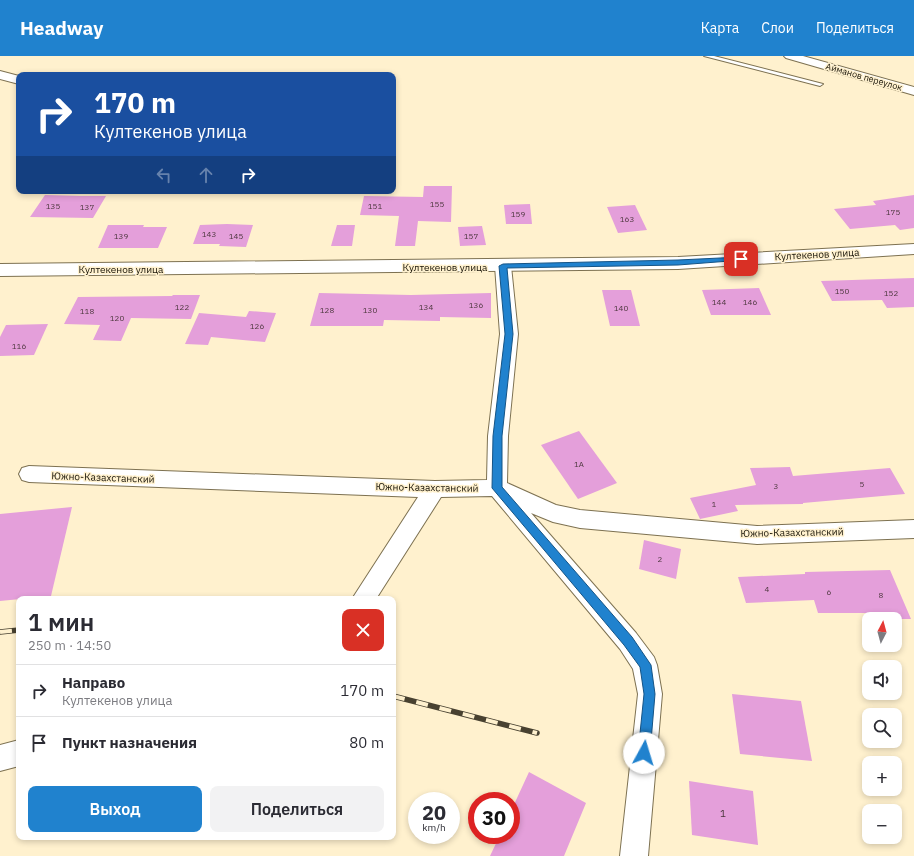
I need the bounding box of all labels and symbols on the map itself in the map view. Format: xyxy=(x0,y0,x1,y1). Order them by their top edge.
street label: Айманов переулок xyxy=(825,60,904,93)
house number: 155 xyxy=(430,199,444,209)
house number: 135 xyxy=(46,201,60,211)
house number: 151 xyxy=(368,201,382,211)
house number: 137 xyxy=(80,202,94,212)
house number: 175 xyxy=(886,207,900,217)
house number: 159 xyxy=(511,209,525,219)
house number: 163 xyxy=(620,214,634,224)
house number: 143 xyxy=(202,229,216,239)
house number: 139 xyxy=(114,231,128,241)
house number: 145 xyxy=(229,231,243,241)
house number: 157 xyxy=(464,231,478,241)
pin xyxy=(724,242,758,276)
street label: Култекенов улица xyxy=(774,246,860,263)
street label: Култекенов улица xyxy=(403,261,488,274)
street label: Култекенов улица xyxy=(79,263,164,276)
house number: 150 xyxy=(835,286,849,296)
house number: 152 xyxy=(884,288,898,298)
house number: 144 xyxy=(712,297,726,307)
house number: 146 xyxy=(743,297,757,307)
house number: 136 xyxy=(469,300,483,310)
house number: 122 xyxy=(175,302,189,312)
house number: 134 xyxy=(419,302,433,312)
house number: 140 xyxy=(614,303,628,313)
house number: 128 xyxy=(320,305,334,315)
house number: 130 xyxy=(363,305,377,315)
house number: 118 xyxy=(80,306,94,316)
house number: 120 xyxy=(110,313,124,323)
house number: 126 xyxy=(250,321,264,331)
house number: 116 xyxy=(12,341,26,351)
house number: 1А xyxy=(574,459,584,469)
street label: Южно-Казахстанский xyxy=(51,469,155,486)
house number: 5 xyxy=(860,479,865,489)
street label: Южно-Казахстанский xyxy=(375,480,479,495)
house number: 3 xyxy=(774,481,779,491)
house number: 1 xyxy=(712,499,717,509)
street label: Южно-Казахстанский xyxy=(740,525,844,540)
house number: 2 xyxy=(658,554,663,564)
house number: 4 xyxy=(765,584,770,594)
house number: 6 xyxy=(827,587,832,597)
house number: 8 xyxy=(879,590,884,600)
north arrow xyxy=(862,612,902,652)
position arrow xyxy=(623,732,665,774)
speed limit sign: 30 xyxy=(468,792,520,844)
house number: 1 xyxy=(720,807,726,820)

